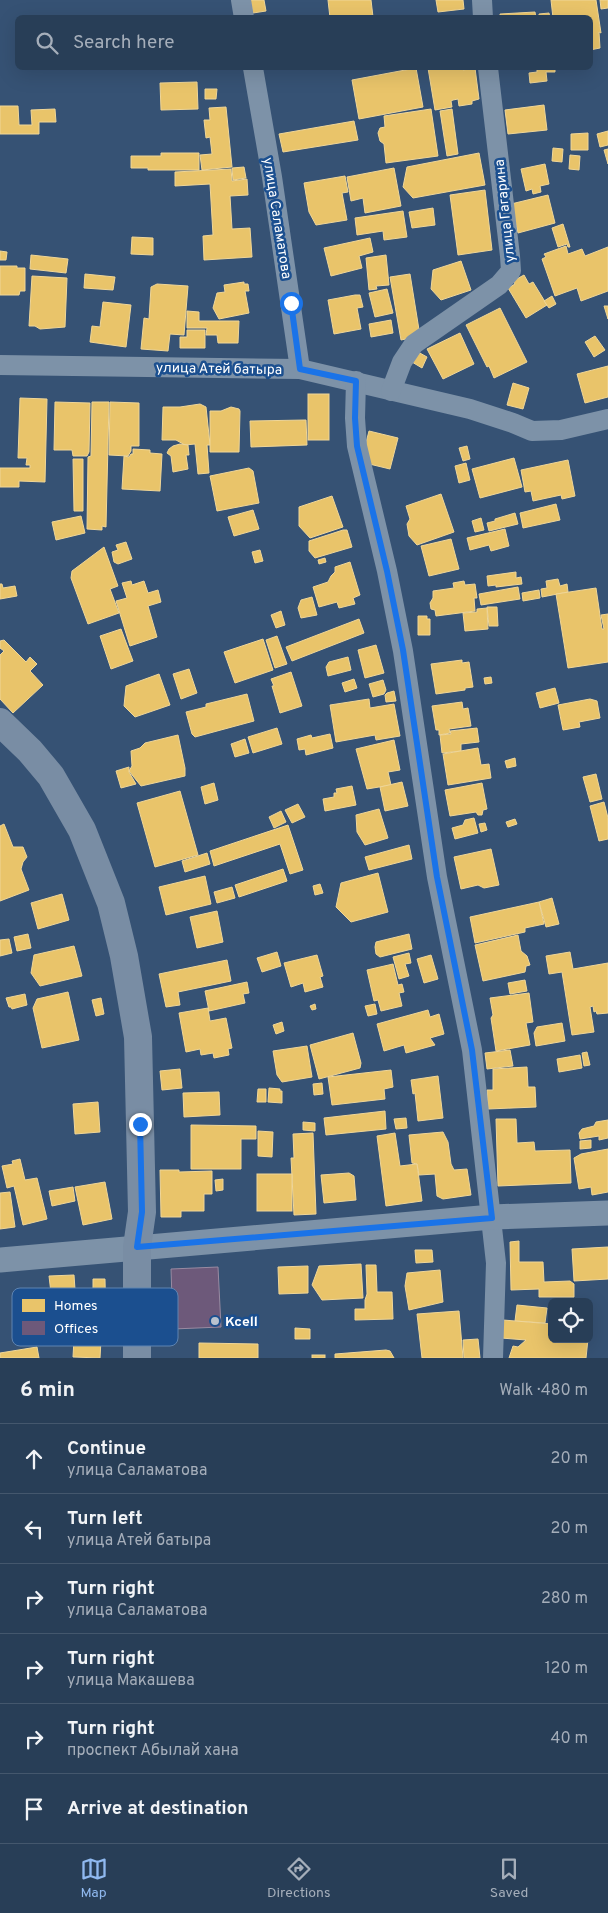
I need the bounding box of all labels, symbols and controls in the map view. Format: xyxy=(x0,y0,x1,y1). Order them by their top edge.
search box xyxy=(15,15,593,70)
icon: search xyxy=(33,29,61,57)
text: Search here xyxy=(73,31,175,55)
street label: улица Саламатова xyxy=(259,156,295,280)
street label: улица Гагарина xyxy=(492,158,519,263)
route start xyxy=(280,292,303,315)
street label: улица Атей батыра xyxy=(156,360,282,379)
route end xyxy=(129,1113,152,1136)
legend xyxy=(12,1288,178,1346)
text: Homes xyxy=(54,1298,98,1315)
map controls xyxy=(548,1298,593,1343)
button: locate xyxy=(548,1298,593,1343)
place label: Kcell xyxy=(225,1314,258,1331)
marker: Kcell xyxy=(209,1315,221,1327)
text: Offices xyxy=(54,1321,98,1338)
text: 6 min xyxy=(20,1377,75,1404)
text: Walk · 480 m xyxy=(499,1381,588,1401)
text: Continue xyxy=(67,1437,146,1461)
icon: ahead xyxy=(20,1445,48,1473)
text: 20 m xyxy=(551,1449,588,1469)
text: улица Саламатова xyxy=(67,1461,207,1481)
text: Turn left xyxy=(67,1507,143,1531)
icon: left xyxy=(20,1515,48,1543)
text: 20 m xyxy=(551,1519,588,1539)
text: улица Атей батыра xyxy=(67,1531,211,1551)
text: Turn right xyxy=(67,1577,155,1601)
icon: right xyxy=(20,1585,48,1613)
text: 280 m xyxy=(541,1589,588,1609)
text: улица Саламатова xyxy=(67,1601,207,1621)
text: Turn right xyxy=(67,1647,155,1671)
icon: right xyxy=(20,1655,48,1683)
text: 120 m xyxy=(545,1659,588,1679)
text: улица Макашева xyxy=(67,1671,195,1691)
text: Turn right xyxy=(67,1717,155,1741)
icon: right xyxy=(20,1725,48,1753)
text: 40 m xyxy=(550,1729,588,1749)
text: проспект Абылай хана xyxy=(67,1741,239,1761)
icon: arrive xyxy=(20,1795,48,1823)
text: Arrive at destination xyxy=(67,1797,248,1821)
tab: Map xyxy=(80,1855,108,1902)
tab: Directions xyxy=(267,1855,331,1902)
tab: Saved xyxy=(490,1855,528,1902)

